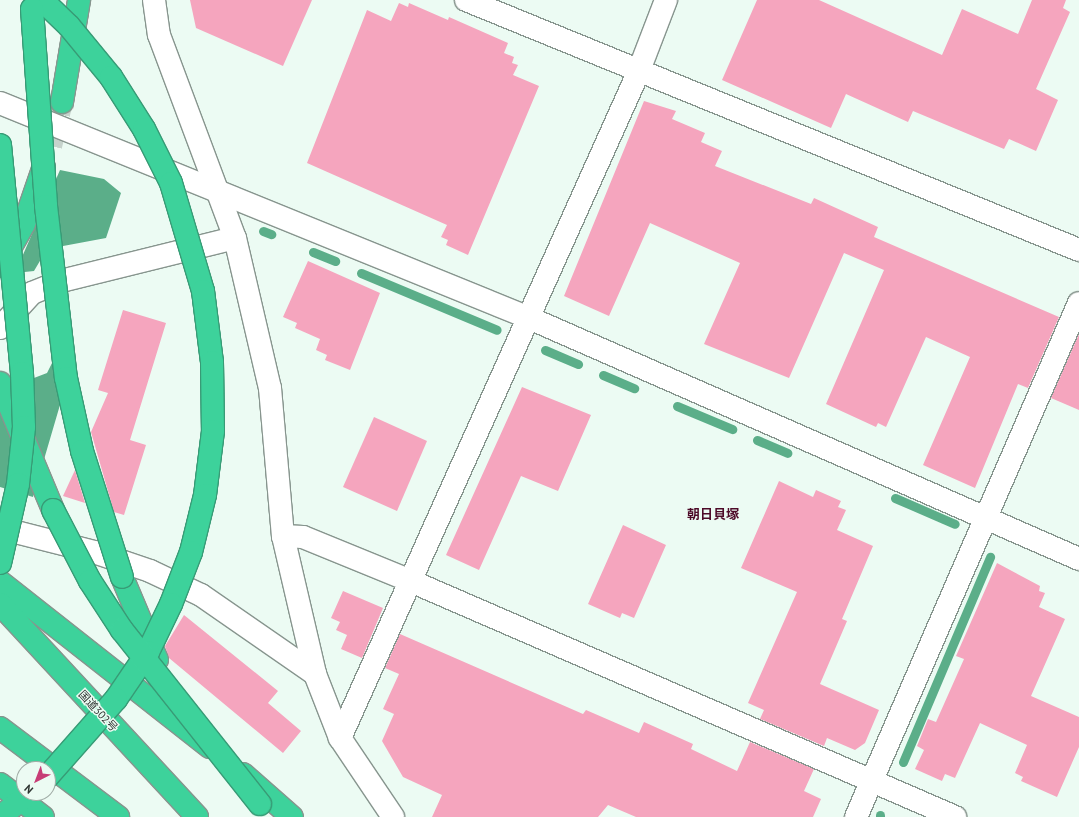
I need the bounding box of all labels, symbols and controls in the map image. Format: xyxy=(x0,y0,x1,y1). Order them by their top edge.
district label: 朝日貝塚 xyxy=(687,507,739,523)
street label: 国道302号 xyxy=(76,688,120,734)
north arrow xyxy=(16,761,56,801)
text: N xyxy=(21,782,36,797)

